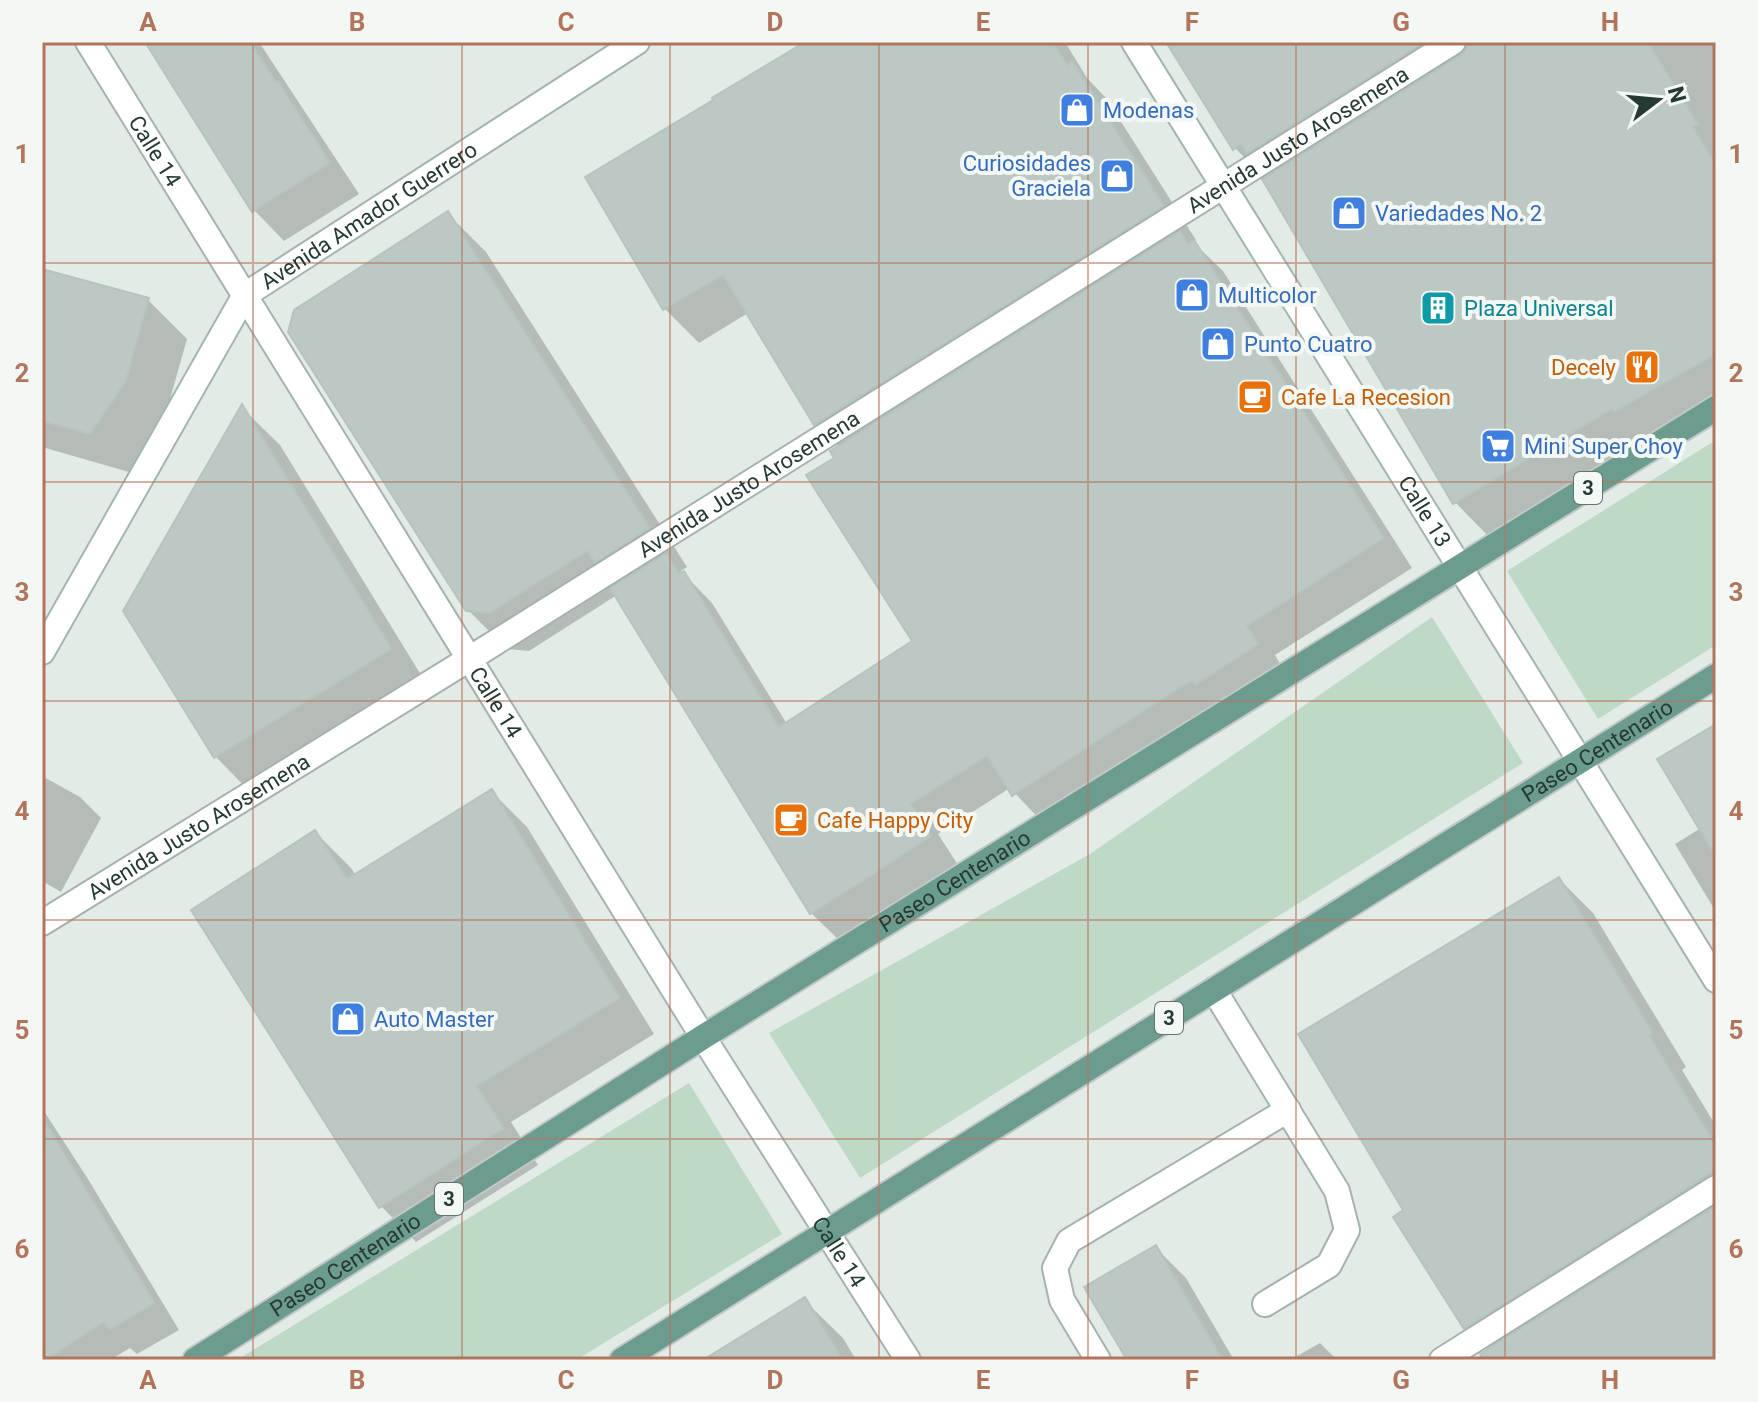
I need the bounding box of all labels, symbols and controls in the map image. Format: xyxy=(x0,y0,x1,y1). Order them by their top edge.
text: A xyxy=(139,7,157,37)
text: B xyxy=(349,7,365,37)
text: C xyxy=(557,7,575,37)
text: D xyxy=(767,7,783,37)
text: E xyxy=(976,7,991,37)
text: F xyxy=(1185,7,1199,37)
text: G xyxy=(1392,7,1410,37)
text: H xyxy=(1601,7,1619,37)
north arrow xyxy=(1618,60,1698,140)
street label: Avenida Justo Arosemena xyxy=(1182,61,1413,218)
text: N xyxy=(1663,84,1691,106)
shop icon: Modenas xyxy=(1058,91,1096,129)
place label: Modenas xyxy=(1103,98,1194,123)
street label: Calle 14 xyxy=(124,111,187,191)
street label: Avenida Amador Guerrero xyxy=(256,136,481,294)
text: 1 xyxy=(15,139,29,169)
text: 1 xyxy=(1729,139,1743,169)
place label: Curiosidades Graciela xyxy=(963,151,1091,201)
shop icon: Curiosidades Graciela xyxy=(1098,157,1136,195)
shop icon: Variedades No. 2 xyxy=(1330,194,1368,232)
place label: Variedades No. 2 xyxy=(1375,201,1542,226)
shop icon: Multicolor xyxy=(1173,276,1211,314)
place label: Multicolor xyxy=(1218,283,1317,308)
building icon: Plaza Universal xyxy=(1419,289,1457,327)
place label: Plaza Universal xyxy=(1464,296,1614,321)
shop icon: Punto Cuatro xyxy=(1199,325,1237,363)
place label: Punto Cuatro xyxy=(1244,332,1373,357)
restaurant icon: Decely xyxy=(1623,348,1661,386)
place label: Decely xyxy=(1551,355,1617,380)
text: 2 xyxy=(15,358,29,388)
text: 2 xyxy=(1729,358,1743,388)
cafe icon: Cafe La Recesion xyxy=(1236,378,1274,416)
place label: Cafe La Recesion xyxy=(1281,385,1451,410)
street label: Avenida Justo Arosemena xyxy=(633,405,864,562)
supermarket icon: Mini Super Choy xyxy=(1479,427,1517,465)
place label: Mini Super Choy xyxy=(1524,434,1683,459)
street label: Calle 13 xyxy=(1394,471,1456,551)
road number: 3 xyxy=(1574,472,1602,504)
text: 3 xyxy=(15,577,29,607)
text: 3 xyxy=(1729,577,1743,607)
street label: Calle 14 xyxy=(465,662,527,742)
street label: Paseo Centenario xyxy=(1517,694,1677,807)
street label: Avenida Justo Arosemena xyxy=(83,748,314,904)
text: 4 xyxy=(15,796,30,826)
text: 4 xyxy=(1729,796,1744,826)
cafe icon: Cafe Happy City xyxy=(772,801,810,839)
place label: Cafe Happy City xyxy=(817,808,974,833)
street label: Paseo Centenario xyxy=(874,825,1035,937)
shop icon: Auto Master xyxy=(329,1000,367,1038)
road number: 3 xyxy=(1155,1002,1183,1034)
place label: Auto Master xyxy=(374,1007,495,1032)
text: 5 xyxy=(15,1015,29,1045)
text: 5 xyxy=(1729,1015,1743,1045)
road number: 3 xyxy=(435,1183,463,1215)
street label: Paseo Centenario xyxy=(265,1207,425,1322)
street label: Calle 14 xyxy=(808,1212,871,1292)
text: 6 xyxy=(15,1234,30,1264)
text: 6 xyxy=(1729,1234,1744,1264)
text: A xyxy=(139,1365,157,1395)
text: B xyxy=(349,1365,365,1395)
text: C xyxy=(557,1365,575,1395)
text: D xyxy=(767,1365,783,1395)
text: E xyxy=(976,1365,991,1395)
text: F xyxy=(1185,1365,1199,1395)
text: G xyxy=(1392,1365,1410,1395)
text: H xyxy=(1601,1365,1619,1395)

